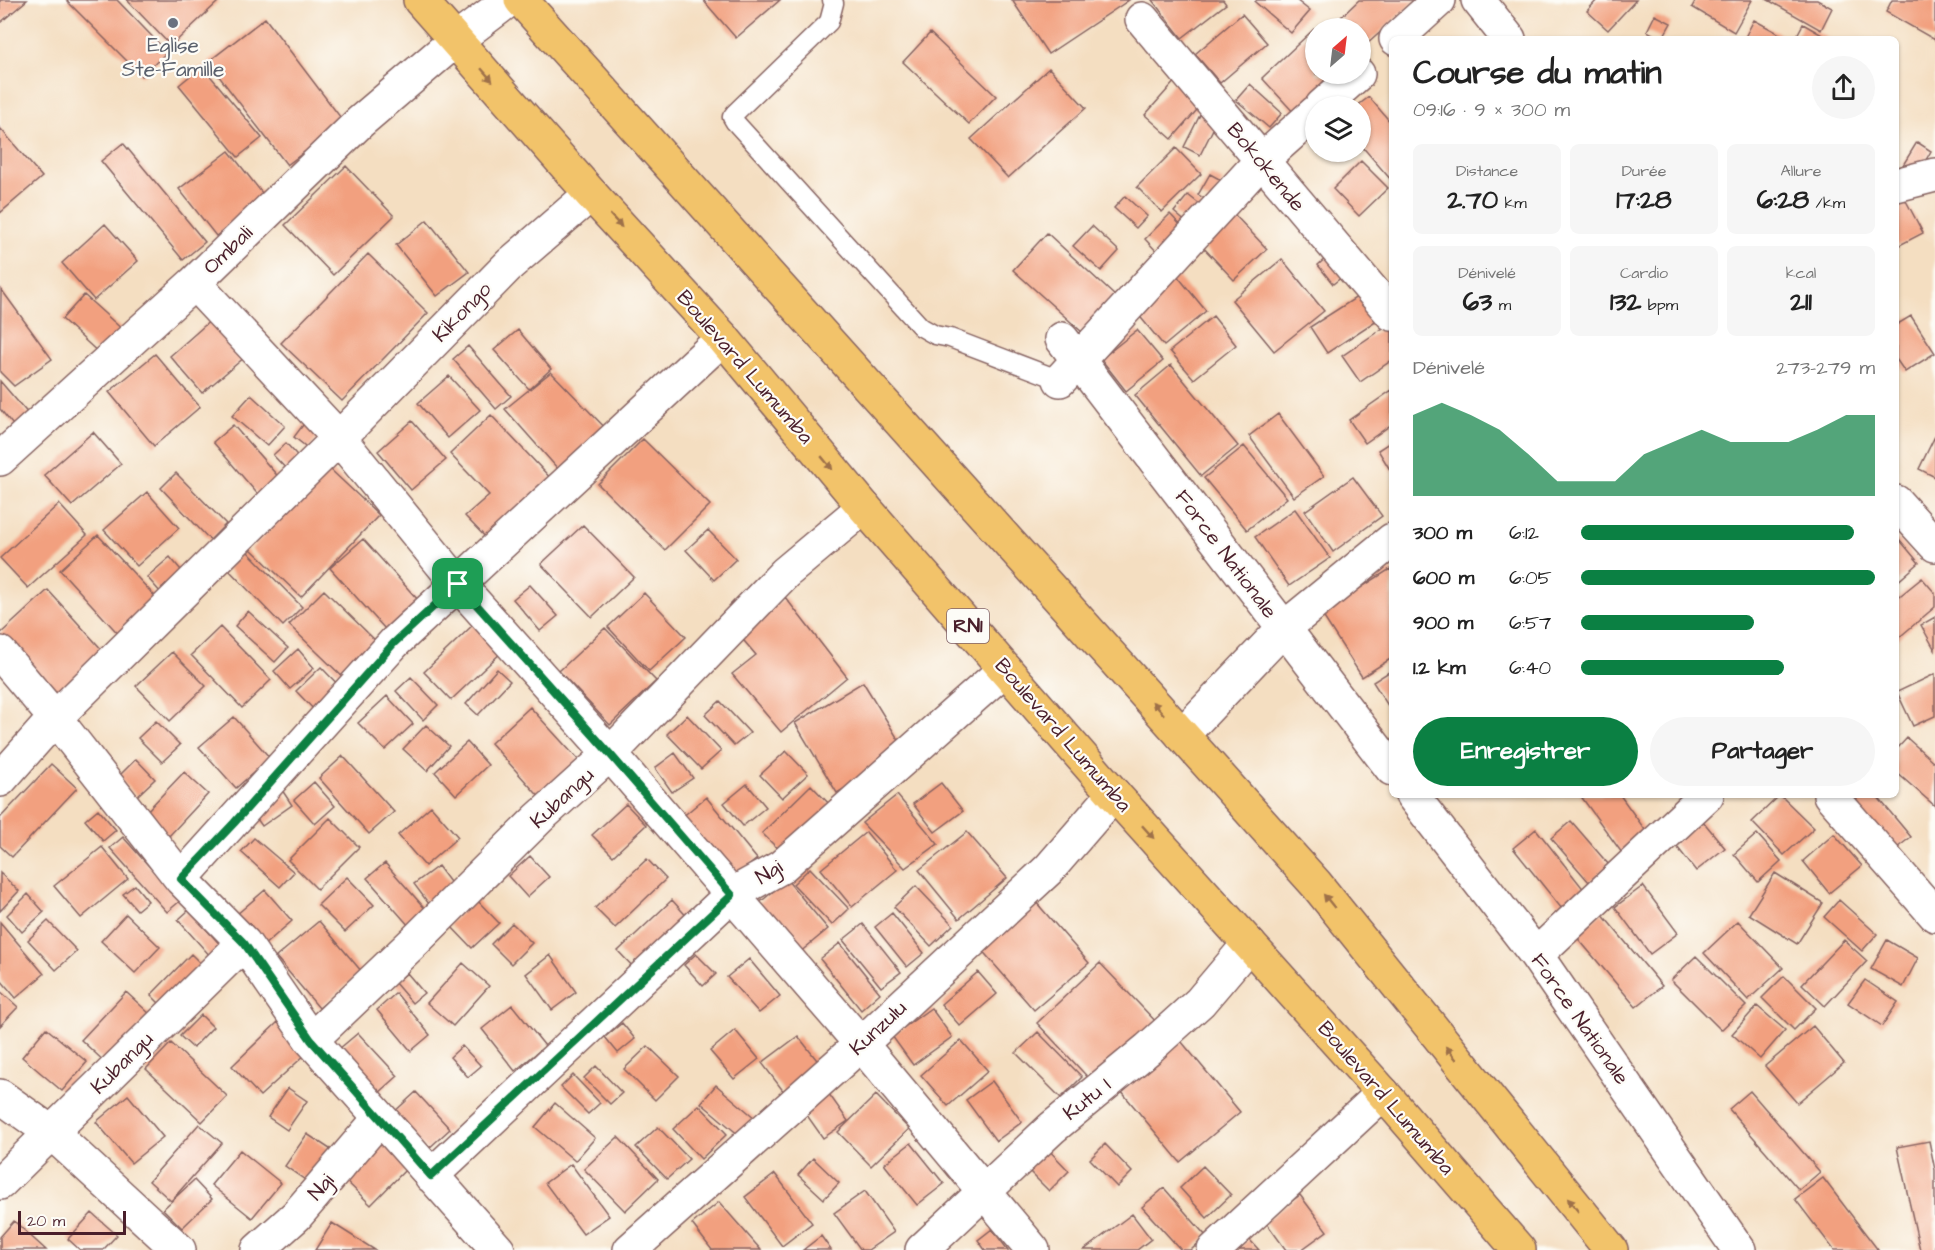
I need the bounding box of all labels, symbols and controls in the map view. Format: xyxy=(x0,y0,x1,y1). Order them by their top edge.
marker: Eglise Ste-Famille xyxy=(166,16,180,30)
north arrow xyxy=(1305,18,1371,84)
map controls xyxy=(1305,18,1371,162)
place label: Eglise Ste-Famille xyxy=(122,31,224,84)
text: Course du matin xyxy=(1413,50,1662,96)
button: share xyxy=(1812,56,1875,119)
one-way arrow xyxy=(480,67,493,82)
button: layers xyxy=(1305,96,1371,162)
text: 09:16 · 9 × 300 m xyxy=(1413,96,1570,124)
street label: Bokokende xyxy=(1220,116,1312,218)
text: Distance xyxy=(1456,160,1518,182)
text: Durée xyxy=(1622,160,1666,182)
text: Allure xyxy=(1781,160,1821,182)
text: 2.70 xyxy=(1447,182,1498,218)
text: 17:28 xyxy=(1616,182,1672,218)
text: 6:28 xyxy=(1757,182,1809,218)
text: km xyxy=(1498,192,1527,214)
text: /km xyxy=(1809,192,1845,214)
one-way arrow xyxy=(609,214,623,229)
street label: Ombali xyxy=(197,219,259,281)
text: Dénivelé xyxy=(1458,262,1516,284)
text: Cardio xyxy=(1620,262,1668,284)
text: kcal xyxy=(1786,262,1816,284)
street label: Kikongo xyxy=(426,275,500,350)
street label: Boulevard Lumumba xyxy=(670,284,820,450)
text: 63 xyxy=(1463,284,1492,320)
text: 132 xyxy=(1610,284,1641,320)
text: 211 xyxy=(1790,284,1812,320)
text: m xyxy=(1492,294,1511,316)
text: bpm xyxy=(1641,294,1678,316)
text: Dénivelé xyxy=(1413,354,1485,382)
text: 273–279 m xyxy=(1776,354,1875,382)
one-way arrow xyxy=(821,455,834,471)
street label: Force Nationale xyxy=(1168,484,1284,624)
text: 300 m xyxy=(1413,519,1472,547)
text: 6:12 xyxy=(1509,519,1539,547)
pin xyxy=(432,558,483,609)
text: 600 m xyxy=(1413,564,1474,592)
text: 6:05 xyxy=(1509,564,1552,592)
icon: arrive xyxy=(441,567,474,600)
road number: RN1 xyxy=(947,609,989,643)
text: 900 m xyxy=(1413,609,1473,637)
text: 6:57 xyxy=(1509,609,1551,637)
street label: Boulevard Lumumba xyxy=(988,652,1138,818)
text: 1.2 km xyxy=(1413,654,1466,682)
text: 6:40 xyxy=(1509,654,1551,682)
one-way arrow xyxy=(1152,701,1165,716)
button: Enregistrer xyxy=(1413,717,1638,786)
button: Partager xyxy=(1650,717,1875,786)
street label: Kubangu xyxy=(524,761,602,837)
one-way arrow xyxy=(1141,824,1154,839)
street label: Ngi xyxy=(750,852,789,893)
one-way arrow xyxy=(1323,893,1336,909)
street label: Force Nationale xyxy=(1524,948,1636,1090)
street label: Kunzulu xyxy=(843,994,913,1062)
street label: Boulevard Lumumba xyxy=(1311,1015,1461,1181)
street label: Kubangu xyxy=(84,1025,161,1102)
one-way arrow xyxy=(1445,1045,1458,1061)
street label: Kutu I xyxy=(1057,1071,1117,1127)
street label: Ngi xyxy=(301,1167,342,1208)
one-way arrow xyxy=(1567,1197,1580,1213)
scale bar xyxy=(18,1208,126,1236)
text: 20 m xyxy=(27,1210,65,1232)

